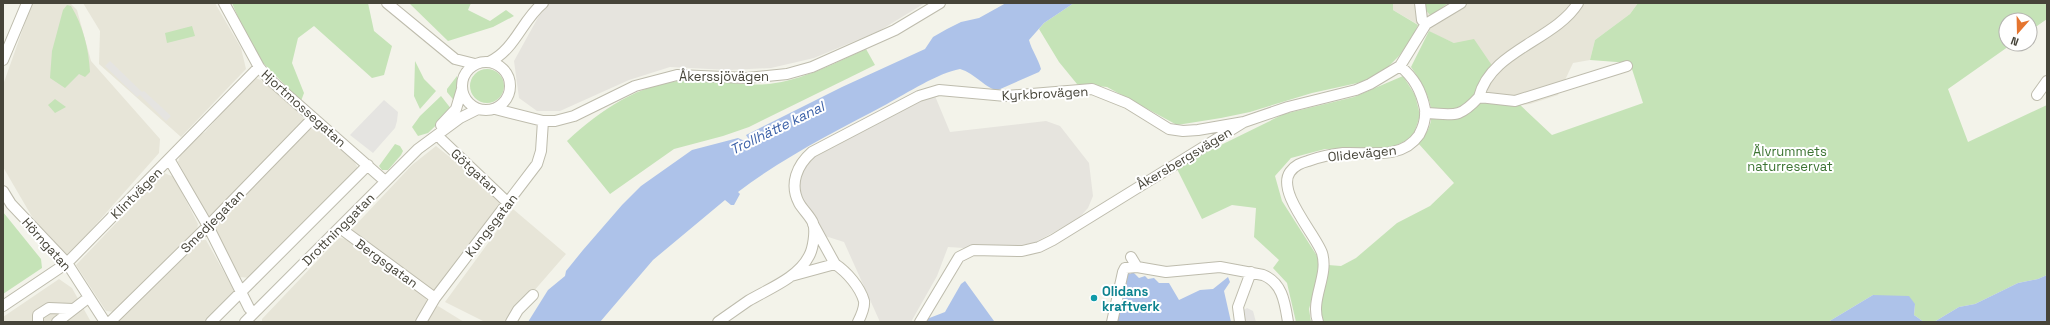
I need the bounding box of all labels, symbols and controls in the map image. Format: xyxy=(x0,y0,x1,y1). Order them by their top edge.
north arrow xyxy=(1998,12,2038,52)
text: N xyxy=(2009,34,2020,49)
street label: Hjortmossegatan xyxy=(258,66,350,151)
street label: Åkerssjövägen xyxy=(679,68,769,85)
street label: Kyrkbrovägen xyxy=(1001,83,1089,104)
water label: Trollhätte kanal xyxy=(727,97,828,159)
street label: Åkersbergsvägen xyxy=(1134,123,1235,194)
street label: Olidevägen xyxy=(1327,141,1397,166)
park label: Älvrummets naturreservat xyxy=(1747,143,1833,175)
street label: Götgatan xyxy=(447,145,502,198)
street label: Klintvägen xyxy=(107,164,166,223)
street label: Smedjegatan xyxy=(177,186,248,257)
street label: Drottninggatan xyxy=(298,189,378,269)
street label: Kungsgatan xyxy=(461,190,521,260)
street label: Hörngatan xyxy=(18,214,75,275)
street label: Bergsgatan xyxy=(352,235,421,292)
place label: Olidans kraftverk xyxy=(1102,283,1160,315)
marker: Olidans kraftverk xyxy=(1089,293,1099,303)

